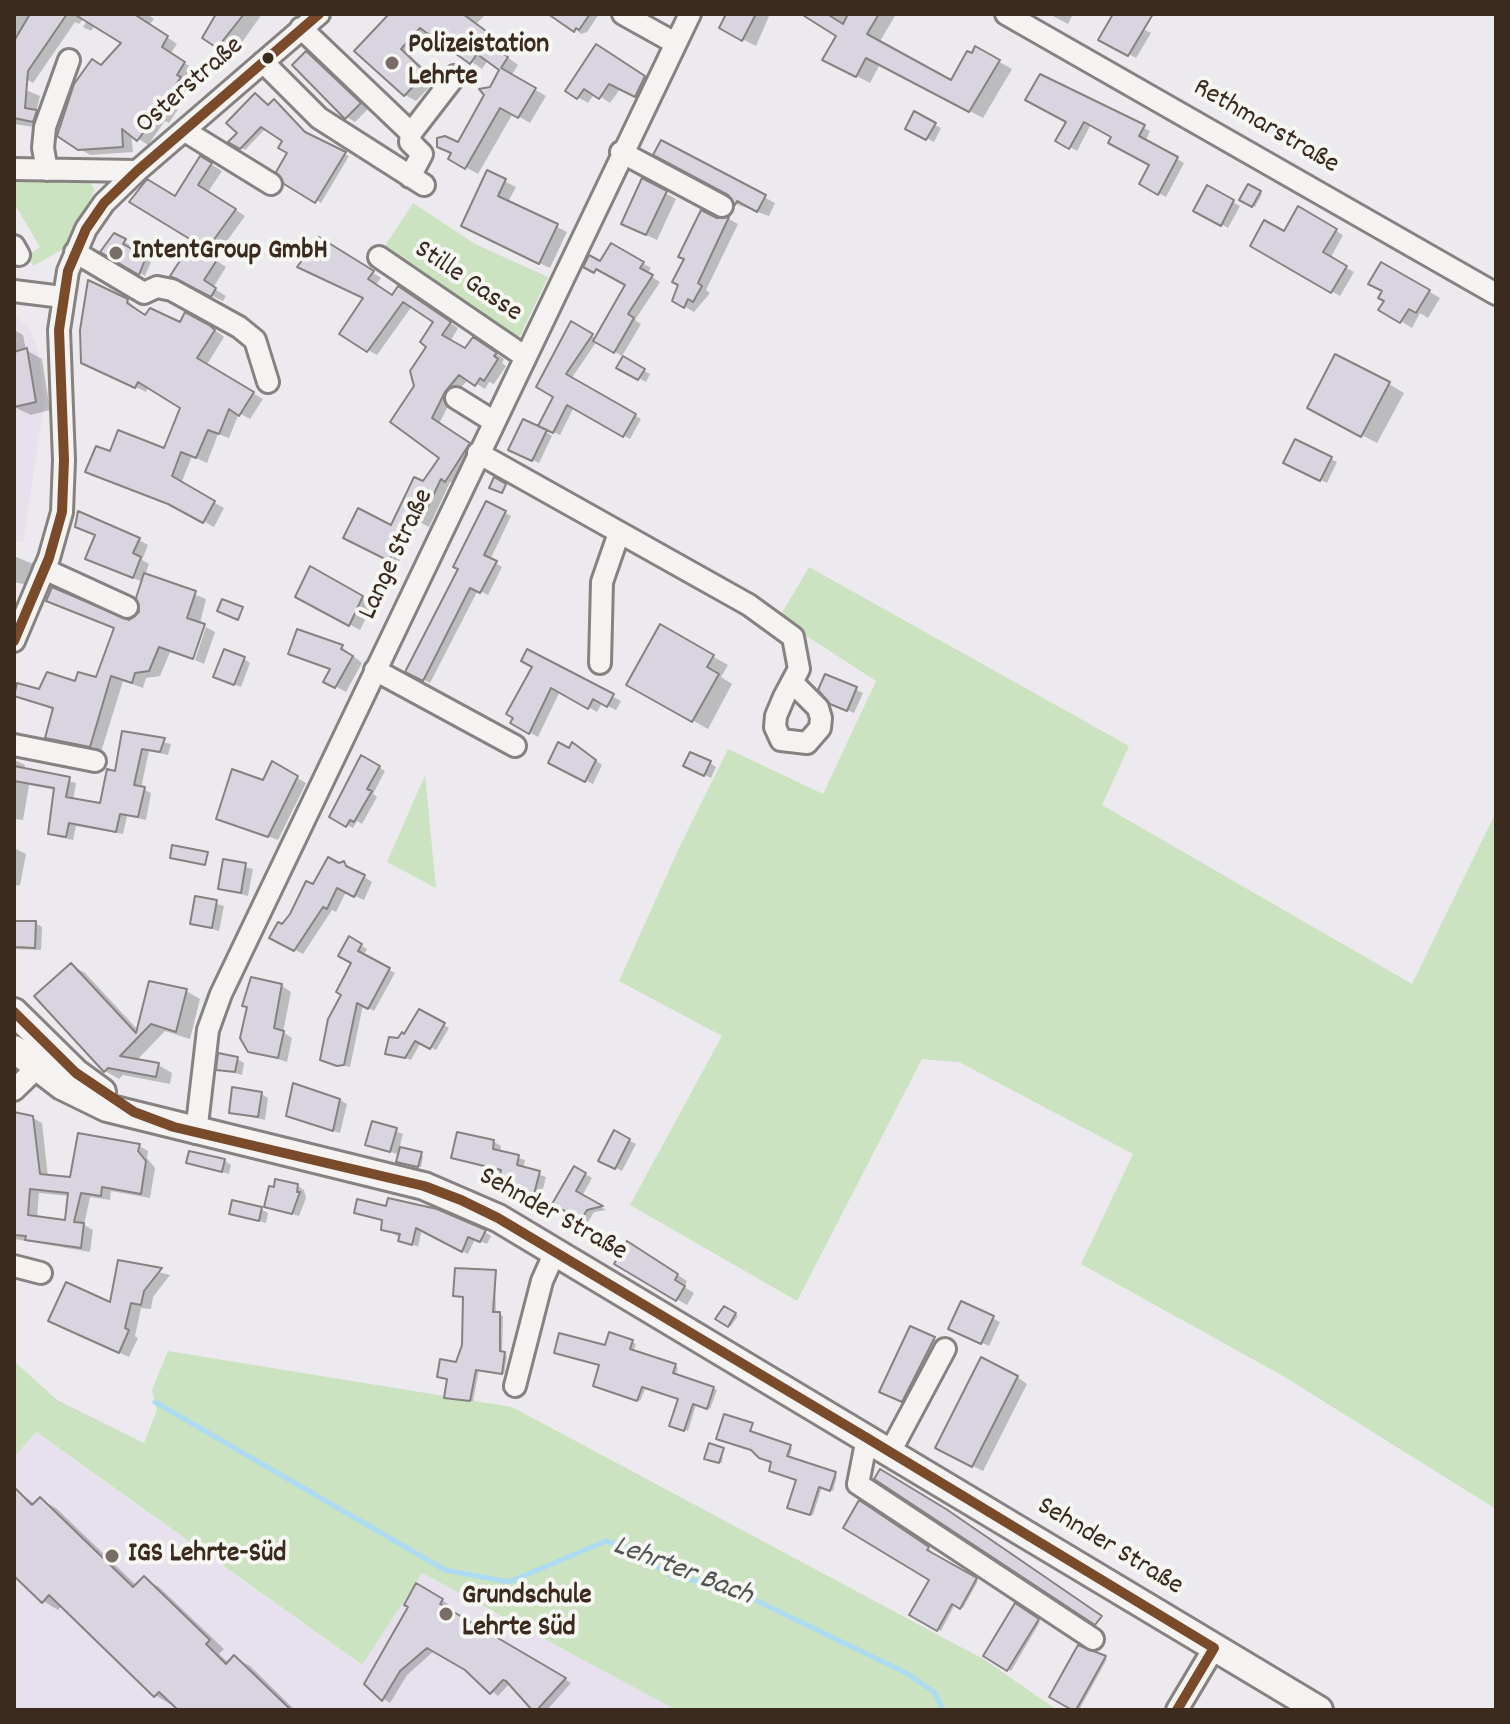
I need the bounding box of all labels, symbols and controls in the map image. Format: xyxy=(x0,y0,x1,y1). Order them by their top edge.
place label: Polizeistation Lehrte xyxy=(408,30,549,96)
street label: Osterstraße xyxy=(130,31,252,143)
unlabelled marker xyxy=(260,50,276,66)
marker: Polizeistation Lehrte xyxy=(383,54,401,72)
street label: Rethmarstraße xyxy=(1186,73,1344,183)
street label: Stille Gasse xyxy=(407,235,527,331)
place label: IntentGroup GmbH xyxy=(132,236,328,270)
marker: IntentGroup GmbH xyxy=(107,244,125,262)
street label: Lange Straße xyxy=(353,484,443,626)
street label: Sehnder Straße xyxy=(472,1161,632,1271)
street label: Sehnder Straße xyxy=(1030,1491,1188,1605)
water label: Lehrter Bach xyxy=(607,1530,757,1616)
place label: IGS Lehrte-Süd xyxy=(128,1539,286,1573)
marker: IGS Lehrte-Süd xyxy=(103,1547,121,1565)
place label: Grundschule Lehrte Süd xyxy=(462,1581,592,1647)
marker: Grundschule Lehrte Süd xyxy=(437,1605,455,1623)

